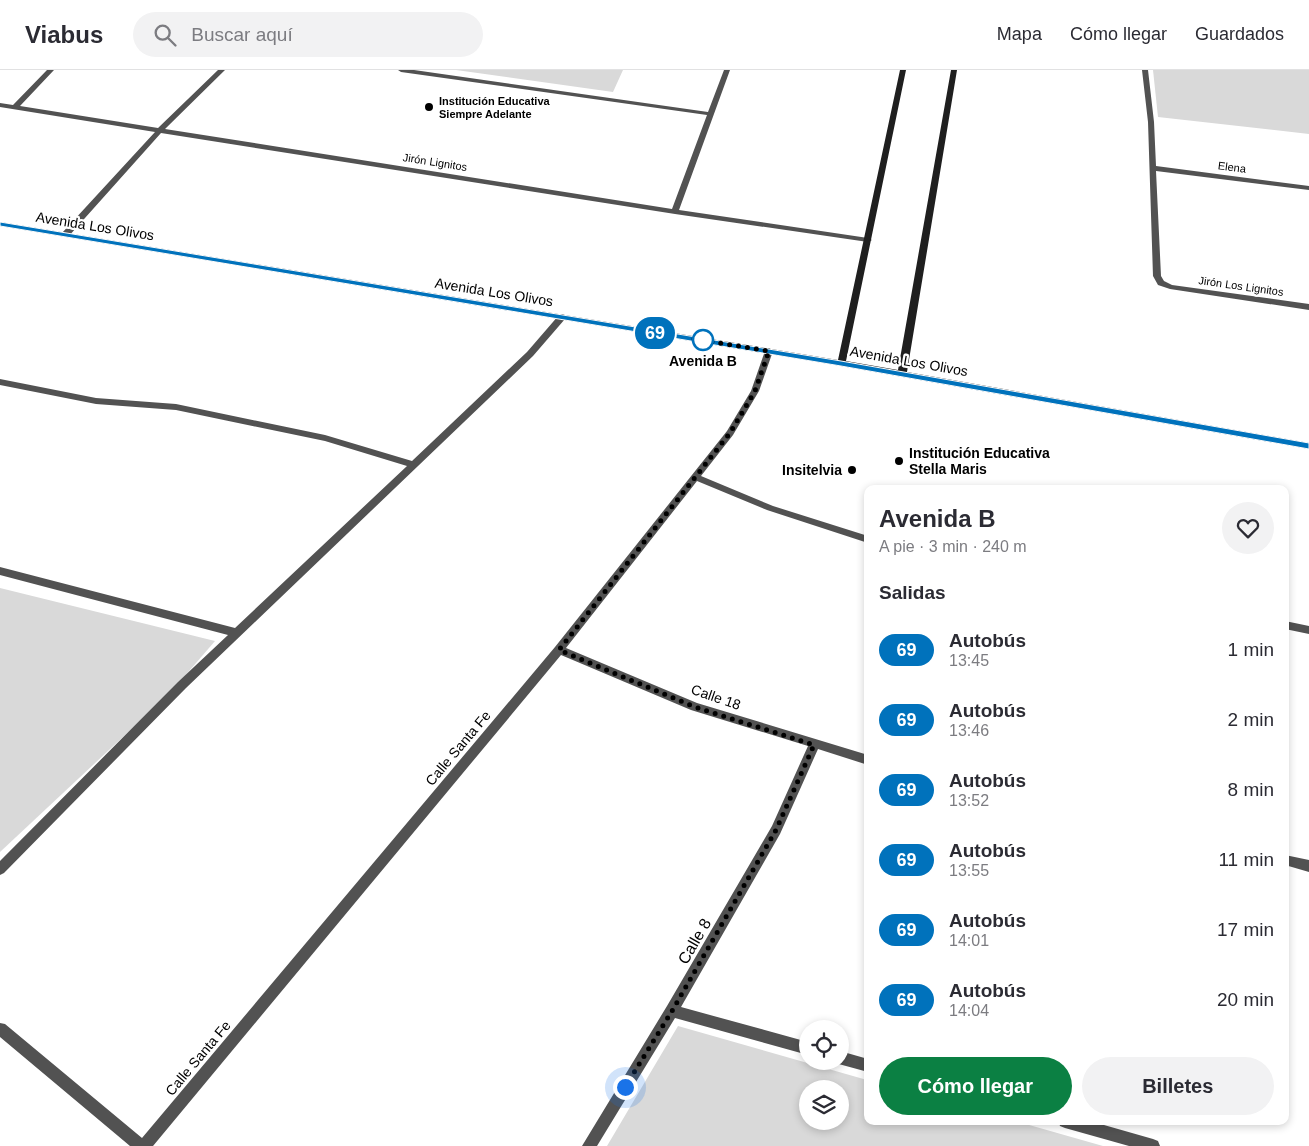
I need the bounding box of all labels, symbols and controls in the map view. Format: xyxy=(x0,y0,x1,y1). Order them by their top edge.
search box xyxy=(133,12,483,57)
text: Viabus xyxy=(25,21,103,48)
icon: search xyxy=(151,21,179,49)
text: Buscar aquí xyxy=(191,24,293,45)
text: Mapa xyxy=(997,24,1042,44)
text: Cómo llegar xyxy=(1070,24,1167,44)
text: Guardados xyxy=(1195,24,1284,44)
place label: Institución Educativa Siempre Adelante xyxy=(439,95,551,120)
marker: Institución Educativa Siempre Adelante xyxy=(423,101,435,113)
street label: Jirón Lignitos xyxy=(402,151,468,173)
street label: Elena xyxy=(1217,159,1248,175)
street label: Avenida Los Olivos xyxy=(35,209,155,243)
street label: Jirón Los Lignitos xyxy=(1198,274,1285,298)
street label: Avenida Los Olivos xyxy=(434,275,554,309)
line badge: 69 xyxy=(632,317,678,349)
text: 69 xyxy=(645,323,665,343)
marker: Avenida B xyxy=(692,329,714,351)
street label: Avenida Los Olivos xyxy=(849,343,969,379)
place label: Avenida B xyxy=(669,353,737,369)
place label: Institución Educativa Stella Maris xyxy=(909,445,1050,477)
marker: Institución Educativa Stella Maris xyxy=(893,455,905,467)
place label: Insitelvia xyxy=(782,462,842,478)
marker: Insitelvia xyxy=(846,464,858,476)
button: heart xyxy=(1222,502,1274,554)
text: Avenida B xyxy=(879,505,995,532)
text: A pie · 3 min · 240 m xyxy=(879,538,1027,555)
text: Salidas xyxy=(879,582,946,603)
text: Autobús xyxy=(949,630,1026,651)
text: 1 min xyxy=(1228,639,1274,660)
text: 69 xyxy=(896,640,917,660)
text: 13:45 xyxy=(949,652,989,669)
street label: Calle 18 xyxy=(689,681,743,713)
text: Autobús xyxy=(949,700,1026,721)
street label: Calle Santa Fe xyxy=(422,707,494,789)
text: 2 min xyxy=(1228,709,1274,730)
text: 69 xyxy=(896,710,917,730)
text: 13:46 xyxy=(949,722,989,739)
text: Autobús xyxy=(949,770,1026,791)
text: 8 min xyxy=(1228,779,1274,800)
text: 69 xyxy=(896,780,917,800)
text: 13:52 xyxy=(949,792,989,809)
text: Autobús xyxy=(949,840,1026,861)
text: 11 min xyxy=(1218,849,1274,870)
text: 69 xyxy=(896,850,917,870)
text: 13:55 xyxy=(949,862,989,879)
text: Autobús xyxy=(949,910,1026,931)
street label: Calle 8 xyxy=(675,915,714,967)
text: 17 min xyxy=(1217,919,1274,940)
text: 69 xyxy=(896,920,917,940)
text: 14:01 xyxy=(949,932,989,949)
text: Autobús xyxy=(949,980,1026,1001)
text: 20 min xyxy=(1217,989,1274,1010)
text: 69 xyxy=(896,990,917,1010)
text: 14:04 xyxy=(949,1002,989,1019)
street label: Calle Santa Fe xyxy=(162,1017,234,1099)
map controls xyxy=(799,1020,849,1130)
button: locate xyxy=(799,1020,849,1070)
button: Cómo llegar xyxy=(879,1057,1072,1115)
button: Billetes xyxy=(1082,1057,1274,1115)
your location xyxy=(613,1075,638,1100)
button: layers xyxy=(799,1080,849,1130)

